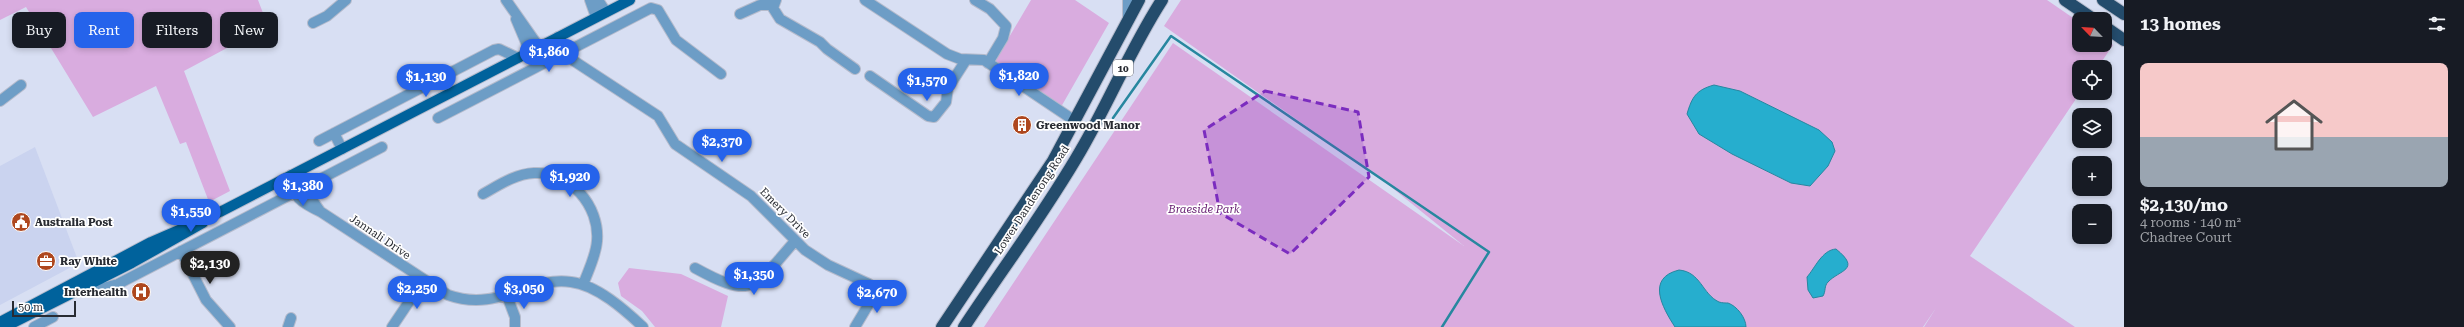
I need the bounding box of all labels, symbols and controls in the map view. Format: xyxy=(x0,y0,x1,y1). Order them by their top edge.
chip: Buy xyxy=(12,12,66,48)
chip: Rent xyxy=(74,12,134,48)
chip: Filters xyxy=(142,12,212,48)
chip: New xyxy=(220,12,278,48)
north arrow xyxy=(2072,12,2112,52)
map controls xyxy=(2072,12,2112,244)
icon: filters xyxy=(2426,13,2448,35)
text: 13 homes xyxy=(2140,14,2221,34)
pin: $1,860 xyxy=(516,39,582,73)
text: $1,860 xyxy=(529,44,569,59)
road number: 10 xyxy=(1113,60,1133,76)
button: locate xyxy=(2072,60,2112,100)
pin: $1,820 xyxy=(986,63,1052,97)
pin: $1,130 xyxy=(393,64,459,98)
pin: $1,570 xyxy=(894,68,960,102)
text: $1,820 xyxy=(999,68,1039,83)
text: $1,130 xyxy=(406,69,446,84)
text: $1,570 xyxy=(907,73,947,88)
icon: home xyxy=(2258,89,2330,161)
button: layers xyxy=(2072,108,2112,148)
building icon: Greenwood Manor xyxy=(1011,114,1033,136)
place label: Greenwood Manor xyxy=(1036,119,1140,132)
pin: $2,370 xyxy=(689,129,755,163)
text: $2,370 xyxy=(702,134,742,149)
street label: Lower Dandenong Road xyxy=(992,143,1072,257)
button: + xyxy=(2072,156,2112,196)
pin: $1,920 xyxy=(537,164,603,198)
text: $1,920 xyxy=(550,169,590,184)
pin: $1,380 xyxy=(270,173,336,207)
text: $1,380 xyxy=(283,178,323,193)
street label: Emery Drive xyxy=(757,185,813,241)
text: $2,130/mo xyxy=(2140,195,2228,215)
pin: $1,550 xyxy=(158,199,224,233)
park label: Braeside Park xyxy=(1167,203,1240,216)
text: $1,550 xyxy=(171,204,211,219)
button: − xyxy=(2072,204,2112,244)
public building icon: Australia Post xyxy=(10,211,32,233)
street label: Jannali Drive xyxy=(347,212,413,262)
text: 4 rooms · 140 m² xyxy=(2140,215,2241,230)
place label: Australia Post xyxy=(35,216,113,229)
text: Chadree Court xyxy=(2140,230,2232,245)
office icon: Ray White xyxy=(35,250,57,272)
pin: $2,130 xyxy=(177,251,243,285)
place label: Ray White xyxy=(60,255,118,268)
text: $2,130 xyxy=(190,256,230,271)
pin: $1,350 xyxy=(721,262,787,296)
text: $1,350 xyxy=(734,267,774,282)
pin: $2,250 xyxy=(384,276,450,310)
pin: $3,050 xyxy=(491,276,557,310)
pin: $2,670 xyxy=(844,280,910,314)
hospital icon: Interhealth xyxy=(130,281,152,303)
text: $2,250 xyxy=(397,281,437,296)
text: $3,050 xyxy=(504,281,544,296)
text: $2,670 xyxy=(857,285,897,300)
place label: Interhealth xyxy=(64,286,128,299)
scale bar xyxy=(12,299,76,318)
text: 50 m xyxy=(18,301,43,314)

